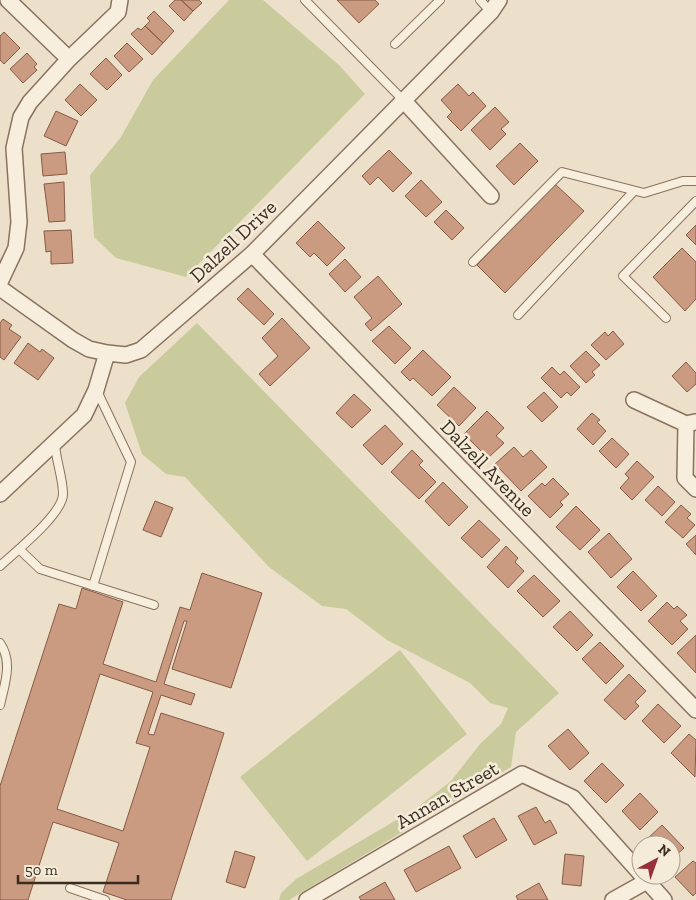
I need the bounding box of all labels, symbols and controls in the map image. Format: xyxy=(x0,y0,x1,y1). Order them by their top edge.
street label: Dalzell Drive xyxy=(185,195,281,287)
street label: Dalzell Avenue xyxy=(436,414,540,522)
street label: Annan Street xyxy=(392,756,503,834)
north arrow xyxy=(631,835,681,885)
text: N xyxy=(655,841,674,861)
scale bar xyxy=(18,852,138,884)
text: 50 m xyxy=(25,861,58,879)

